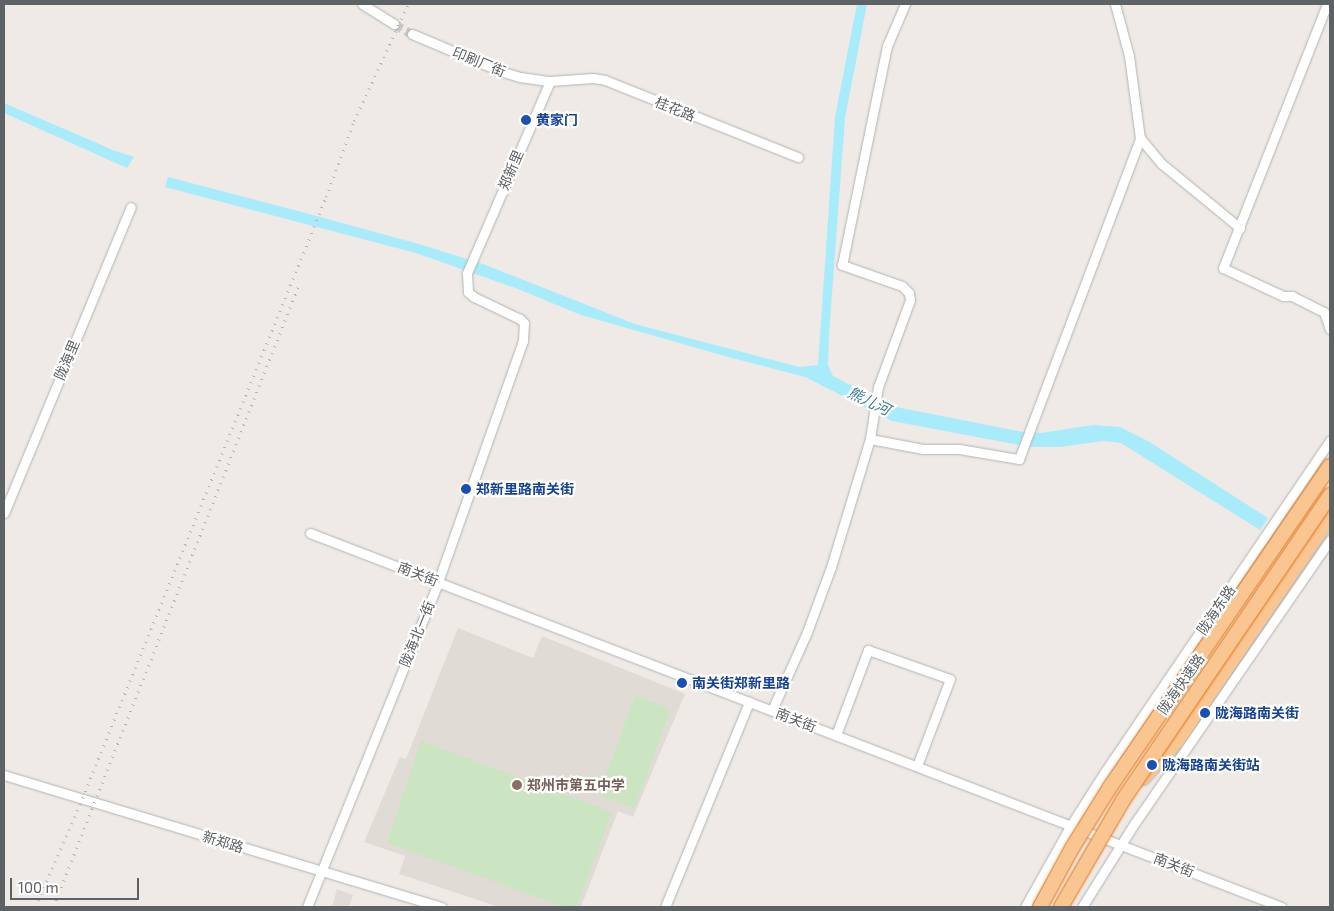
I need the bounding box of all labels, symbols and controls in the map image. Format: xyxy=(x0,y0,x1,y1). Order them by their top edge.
street label: 印刷厂街 xyxy=(450,44,508,80)
street label: 桂花路 xyxy=(652,93,698,125)
place label: 黄家门 xyxy=(536,112,578,128)
marker: 黄家门 xyxy=(520,114,532,126)
street label: 郑新里 xyxy=(495,147,527,193)
street label: 陇海里 xyxy=(51,337,83,383)
water label: 熊儿河 xyxy=(845,383,893,419)
place label: 郑新里路南关街 xyxy=(476,481,574,497)
marker: 郑新里路南关街 xyxy=(460,483,472,495)
street label: 南关街 xyxy=(395,559,441,589)
street label: 陇海东路 xyxy=(1193,582,1239,638)
street label: 陇海北一街 xyxy=(396,598,438,670)
street label: 陇海快速路 xyxy=(1154,651,1208,717)
place label: 南关街郑新里路 xyxy=(692,675,790,691)
marker: 南关街郑新里路 xyxy=(676,677,688,689)
street label: 南关街 xyxy=(773,705,819,735)
place label: 陇海路南关街 xyxy=(1215,705,1299,721)
marker: 陇海路南关街 xyxy=(1199,707,1211,719)
place label: 陇海路南关街站 xyxy=(1162,757,1260,773)
marker: 陇海路南关街站 xyxy=(1146,759,1158,771)
place label: 郑州市第五中学 xyxy=(527,777,625,793)
marker: 郑州市第五中学 xyxy=(511,779,523,791)
street label: 新郑路 xyxy=(200,828,246,856)
street label: 南关街 xyxy=(1151,850,1197,880)
scale bar xyxy=(12,868,141,900)
text: 100 m xyxy=(18,878,59,896)

